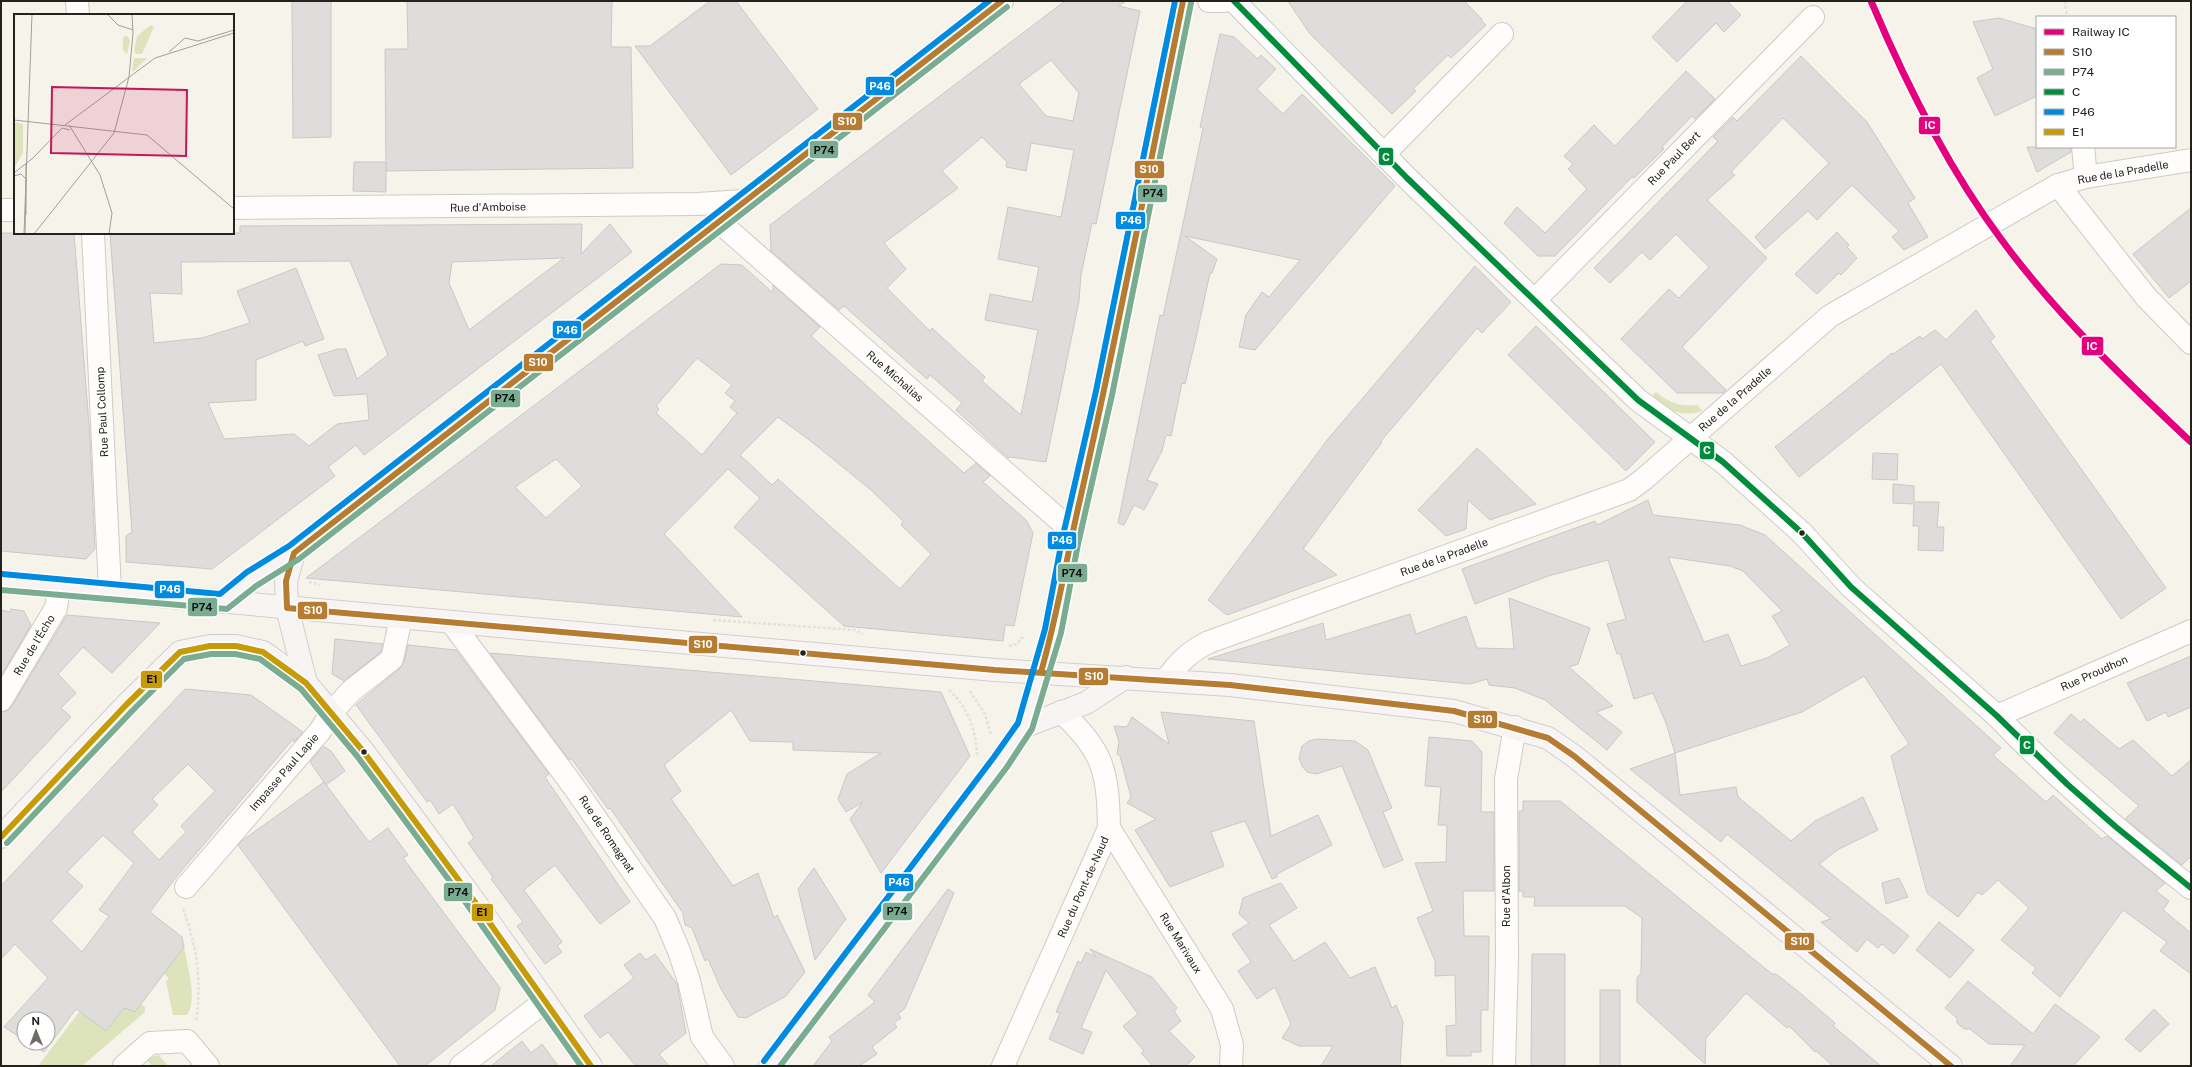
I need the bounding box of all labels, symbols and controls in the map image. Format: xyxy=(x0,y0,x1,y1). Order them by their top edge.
inset map xyxy=(14,14,234,234)
legend xyxy=(2036,16,2176,148)
text: Railway IC xyxy=(2072,25,2130,39)
text: S10 xyxy=(2072,45,2092,59)
text: P74 xyxy=(2072,65,2095,79)
line badge: P46 xyxy=(865,76,895,96)
text: P46 xyxy=(869,80,891,92)
text: C xyxy=(2072,85,2080,99)
text: P46 xyxy=(2072,105,2095,119)
line badge: S10 xyxy=(832,112,863,131)
text: S10 xyxy=(837,115,857,127)
line badge: IC xyxy=(1918,116,1941,135)
text: IC xyxy=(1924,119,1936,131)
text: E1 xyxy=(2072,125,2084,139)
street label: Rue Paul Bert xyxy=(1645,129,1703,187)
line badge: P74 xyxy=(809,140,839,159)
text: P74 xyxy=(813,144,835,156)
line badge: C xyxy=(1378,147,1394,166)
text: C xyxy=(1382,151,1390,163)
street label: Rue de la Pradelle xyxy=(2077,158,2169,186)
line badge: S10 xyxy=(1134,160,1165,179)
text: S10 xyxy=(1139,163,1159,175)
line badge: P74 xyxy=(1137,184,1168,203)
text: P74 xyxy=(1142,187,1164,199)
street label: Rue d'Amboise xyxy=(450,200,526,214)
line badge: P46 xyxy=(1115,211,1146,230)
text: P46 xyxy=(1120,214,1142,226)
line badge: P46 xyxy=(552,320,582,339)
text: P46 xyxy=(556,324,578,336)
line badge: IC xyxy=(2081,336,2104,356)
text: IC xyxy=(2086,340,2098,352)
street label: Rue Michalias xyxy=(864,348,926,404)
line badge: S10 xyxy=(523,353,554,372)
text: S10 xyxy=(528,356,548,368)
street label: Rue de la Pradelle xyxy=(1696,364,1774,434)
street label: Rue Paul Collomp xyxy=(94,366,110,457)
line badge: P74 xyxy=(490,389,521,408)
text: P74 xyxy=(494,392,516,404)
line badge: C xyxy=(1699,441,1715,460)
text: C xyxy=(1703,444,1711,456)
unlabelled marker xyxy=(1797,528,1807,538)
line badge: P46 xyxy=(1047,531,1077,550)
text: P46 xyxy=(1051,534,1073,546)
street label: Rue de la Pradelle xyxy=(1399,536,1489,578)
line badge: P74 xyxy=(1057,563,1088,583)
text: P74 xyxy=(1061,567,1083,579)
line badge: P46 xyxy=(154,580,185,599)
text: P46 xyxy=(159,583,181,595)
line badge: P74 xyxy=(187,597,218,617)
text: P74 xyxy=(191,601,213,613)
line badge: S10 xyxy=(297,601,328,620)
text: S10 xyxy=(303,604,323,616)
street label: Rue de l'Écho xyxy=(10,612,57,678)
line badge: S10 xyxy=(688,635,718,654)
text: S10 xyxy=(693,638,713,650)
unlabelled marker xyxy=(798,648,808,658)
street label: Rue Proudhon xyxy=(2059,653,2129,693)
line badge: S10 xyxy=(1078,667,1109,686)
line badge: E1 xyxy=(140,670,163,689)
text: S10 xyxy=(1084,670,1104,682)
text: E1 xyxy=(146,673,158,685)
line badge: S10 xyxy=(1467,710,1498,729)
text: S10 xyxy=(1473,713,1493,725)
street label: Impasse Paul Lapie xyxy=(247,731,321,813)
line badge: C xyxy=(2019,735,2035,755)
text: C xyxy=(2023,739,2031,751)
unlabelled marker xyxy=(359,747,369,757)
street label: Rue de Romagnat xyxy=(577,793,637,875)
street label: Rue du Pont-de-Naud xyxy=(1055,834,1111,940)
street label: Rue d'Albon xyxy=(1500,865,1512,927)
line badge: P46 xyxy=(884,873,914,892)
text: P46 xyxy=(888,876,910,888)
line badge: P74 xyxy=(443,882,473,902)
text: P74 xyxy=(447,886,469,898)
line badge: P74 xyxy=(882,902,913,921)
line badge: E1 xyxy=(471,903,494,922)
text: P74 xyxy=(886,905,908,917)
text: E1 xyxy=(476,906,488,918)
street label: Rue Marivaux xyxy=(1158,910,1204,976)
line badge: S10 xyxy=(1784,932,1815,951)
text: S10 xyxy=(1790,935,1810,947)
north arrow xyxy=(16,1011,56,1051)
text: N xyxy=(31,1015,40,1027)

